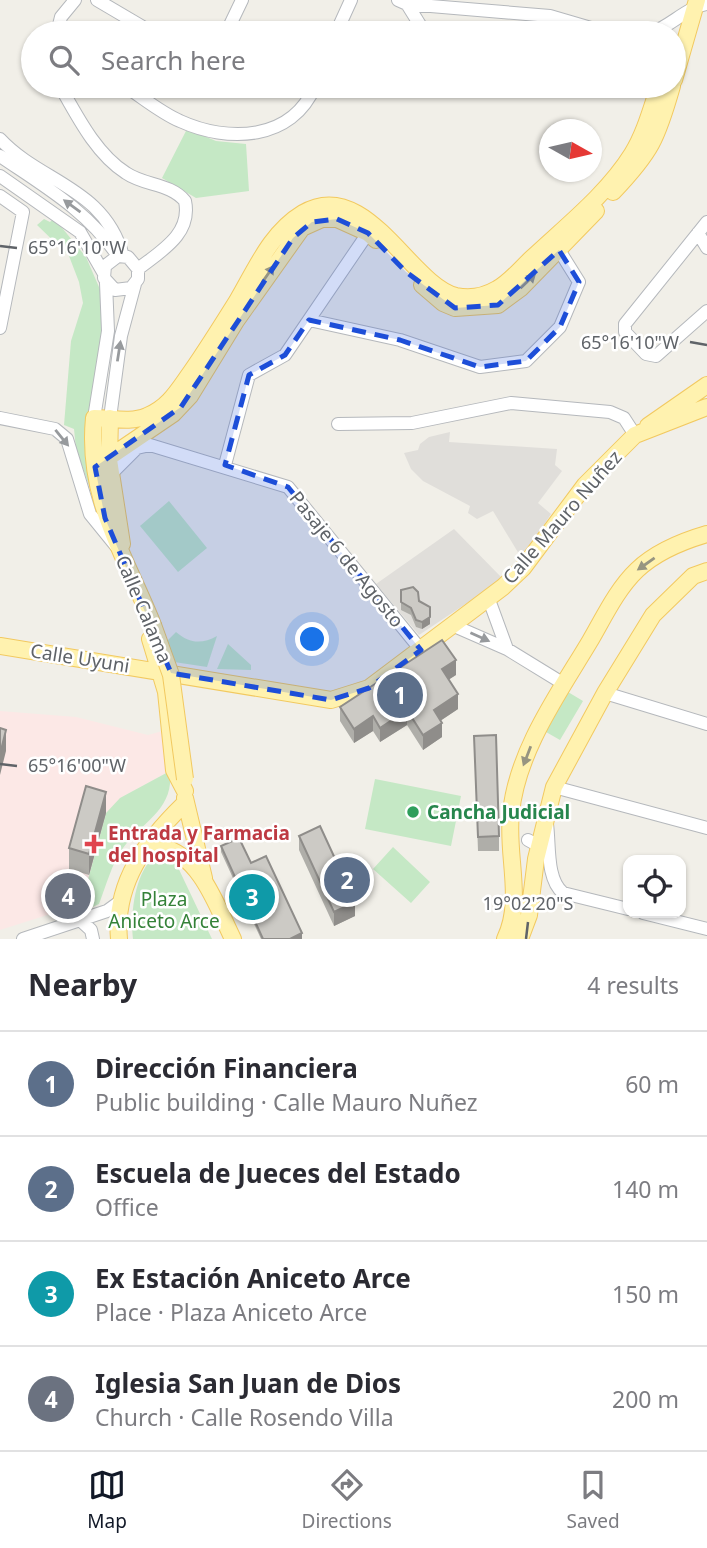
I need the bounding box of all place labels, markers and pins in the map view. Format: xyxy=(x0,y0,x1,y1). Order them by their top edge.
pin: 1 xyxy=(377,669,423,721)
place label: Cancha Judicial xyxy=(427,799,570,825)
marker: Cancha Judicial xyxy=(405,804,421,820)
place label: Entrada y Farmacia del hospital xyxy=(108,820,290,868)
marker: Entrada y Farmacia del hospital xyxy=(86,836,102,852)
pin: 2 xyxy=(324,854,370,906)
pin: 4 xyxy=(45,870,91,922)
pin: 3 xyxy=(229,871,275,923)

